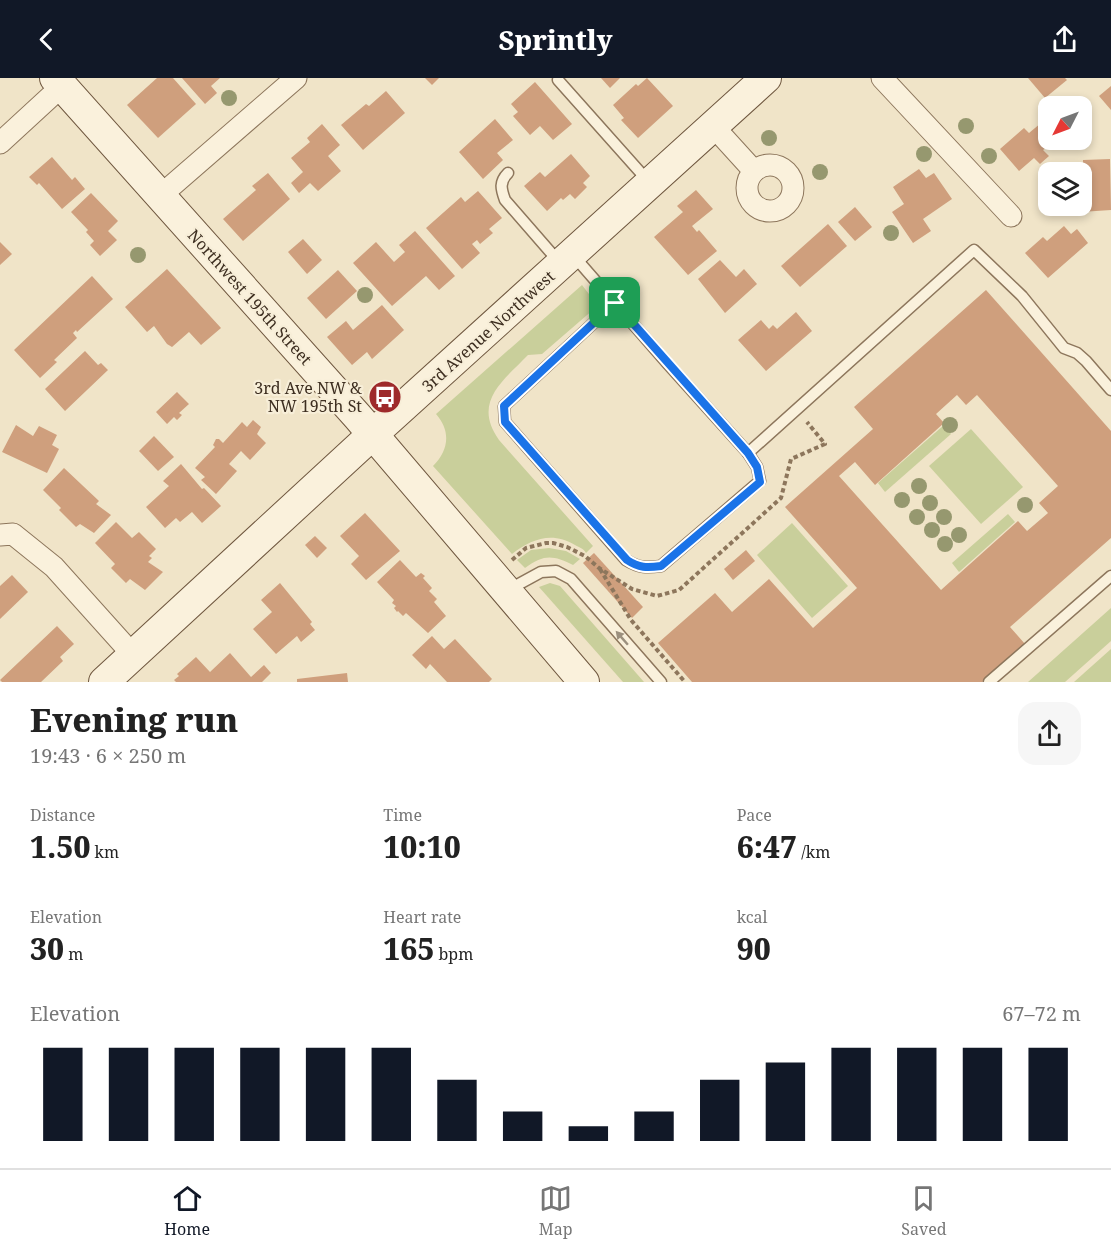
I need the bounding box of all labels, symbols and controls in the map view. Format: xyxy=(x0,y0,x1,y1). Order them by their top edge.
text: Sprintly xyxy=(499,21,612,58)
icon: back xyxy=(30,23,63,56)
icon: share xyxy=(1048,23,1081,56)
north arrow xyxy=(1038,96,1092,150)
map controls xyxy=(1038,96,1092,216)
button: layers xyxy=(1038,162,1092,216)
street label: Northwest 195th Street xyxy=(183,224,317,370)
street label: 3rd Avenue Northwest xyxy=(417,265,559,397)
pin xyxy=(589,277,640,328)
icon: arrive xyxy=(598,286,631,319)
place label: 3rd Ave NW & NW 195th St xyxy=(254,377,362,417)
bus stop icon: 3rd Ave NW & NW 195th St xyxy=(367,379,403,415)
one-way arrow xyxy=(616,631,629,646)
text: Evening run xyxy=(30,697,238,742)
button: share xyxy=(1018,702,1081,765)
text: 19:43 · 6 × 250 m xyxy=(30,742,186,769)
text: Distance xyxy=(30,804,95,826)
text: Time xyxy=(383,804,422,826)
text: Pace xyxy=(737,804,772,826)
text: 1.50 xyxy=(30,826,90,867)
text: 10:10 xyxy=(383,826,461,867)
text: 6:47 xyxy=(737,826,797,867)
text: km xyxy=(90,841,119,863)
text: /km xyxy=(797,841,830,863)
text: Elevation xyxy=(30,906,102,928)
text: Heart rate xyxy=(383,906,461,928)
text: kcal xyxy=(737,906,768,928)
text: 30 xyxy=(30,928,64,969)
text: 165 xyxy=(383,928,434,969)
text: 90 xyxy=(737,928,771,969)
text: m xyxy=(64,943,83,965)
text: bpm xyxy=(434,943,473,965)
text: Elevation xyxy=(30,1000,120,1027)
text: 67–72 m xyxy=(1002,1000,1081,1027)
tab: Home xyxy=(164,1182,210,1240)
tab: Map xyxy=(539,1182,573,1240)
tab: Saved xyxy=(901,1182,947,1240)

